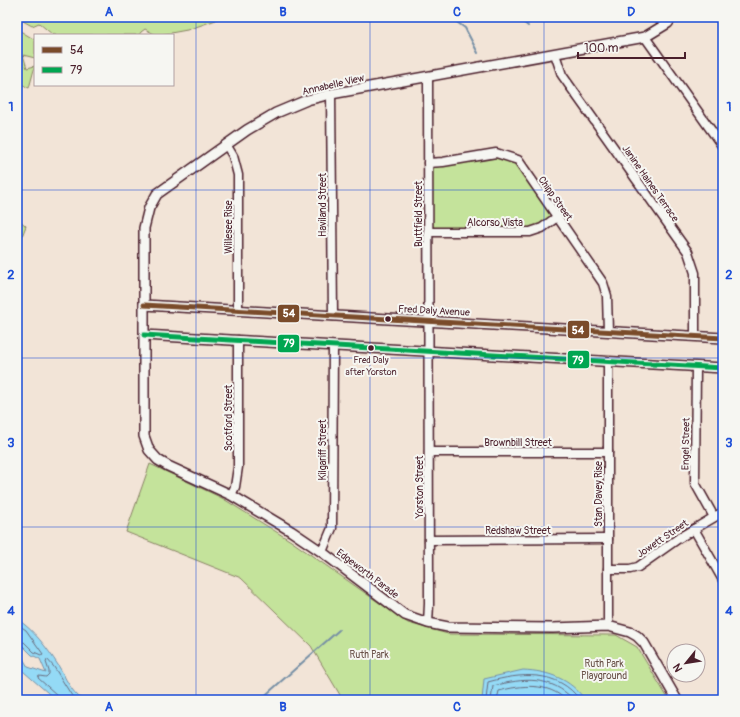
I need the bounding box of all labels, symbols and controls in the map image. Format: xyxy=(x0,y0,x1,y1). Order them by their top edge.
text: A xyxy=(105,4,114,20)
text: B xyxy=(279,4,287,20)
text: C xyxy=(453,4,461,20)
text: D xyxy=(627,4,635,20)
legend xyxy=(34,34,174,86)
scale bar xyxy=(578,34,685,60)
text: 100 m xyxy=(584,41,619,56)
text: 54 xyxy=(70,43,84,58)
text: 79 xyxy=(70,63,83,78)
street label: Annabelle View xyxy=(301,72,366,98)
text: 1 xyxy=(8,99,14,115)
text: 1 xyxy=(726,99,732,115)
street label: Janine Haines Terrace xyxy=(619,143,681,224)
street label: Haviland Street xyxy=(317,172,329,237)
street label: Chipp Street xyxy=(536,174,575,224)
street label: Buttfield Street xyxy=(413,180,425,247)
street label: Willesee Rise xyxy=(223,200,235,254)
street label: Alcorso Vista xyxy=(467,217,523,229)
text: 2 xyxy=(7,267,15,283)
text: 2 xyxy=(725,267,733,283)
street label: Fred Daly Avenue xyxy=(398,303,470,319)
line badge: 54 xyxy=(277,304,300,323)
text: 54 xyxy=(283,307,296,320)
unlabelled marker xyxy=(383,314,393,324)
line badge: 54 xyxy=(567,320,590,339)
text: 54 xyxy=(572,324,585,337)
line badge: 79 xyxy=(277,334,300,353)
text: 79 xyxy=(283,337,295,350)
marker: Fred Daly after Yorston xyxy=(366,343,376,353)
line badge: 79 xyxy=(567,350,590,369)
text: 79 xyxy=(572,354,584,367)
place label: Fred Daly after Yorston xyxy=(345,355,397,378)
street label: Scotford Street xyxy=(223,384,235,451)
street label: Engel Street xyxy=(680,417,692,470)
street label: Kilgariff Street xyxy=(317,419,329,481)
text: 3 xyxy=(7,435,15,451)
text: 3 xyxy=(725,435,733,451)
street label: Brownbill Street xyxy=(484,437,553,449)
street label: Yorston Street xyxy=(414,455,426,519)
street label: Stan Davey Rise xyxy=(593,461,605,527)
street label: Jowett Street xyxy=(635,517,691,560)
street label: Redshaw Street xyxy=(485,525,552,537)
street label: Edgeworth Parade xyxy=(334,547,401,601)
text: 4 xyxy=(7,603,15,619)
text: 4 xyxy=(725,603,733,619)
north arrow xyxy=(666,643,706,683)
park label: Ruth Park xyxy=(349,649,389,661)
park label: Ruth Park Playground xyxy=(581,658,627,682)
text: N xyxy=(670,661,685,674)
text: A xyxy=(105,699,114,715)
text: B xyxy=(279,699,287,715)
text: C xyxy=(453,699,461,715)
text: D xyxy=(627,699,635,715)

